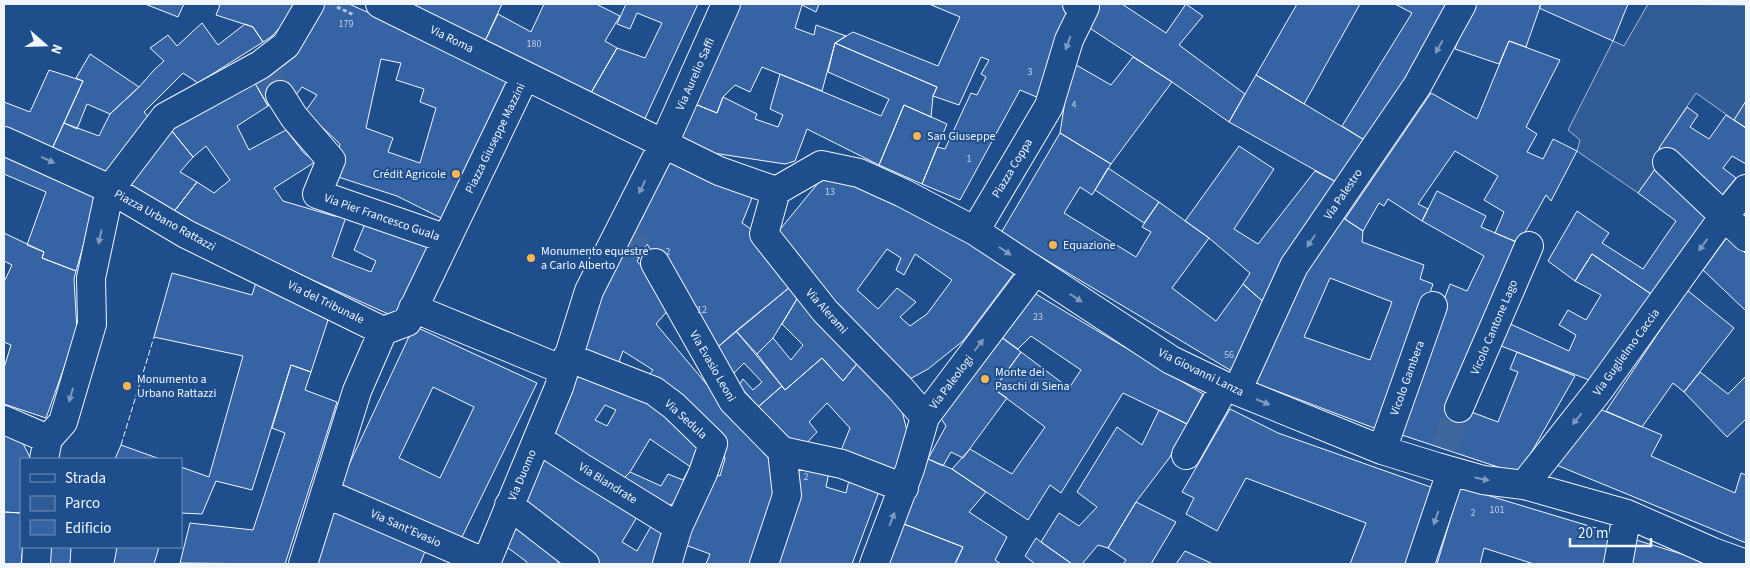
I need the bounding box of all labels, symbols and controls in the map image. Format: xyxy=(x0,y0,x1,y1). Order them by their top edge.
house number: 179 xyxy=(339,17,353,31)
north arrow xyxy=(20,20,70,70)
street label: Via Roma xyxy=(427,22,477,57)
street label: Via Aurelio Saffi xyxy=(672,35,719,113)
one-way arrow xyxy=(1064,36,1071,51)
house number: 180 xyxy=(527,37,541,51)
one-way arrow xyxy=(1434,40,1443,53)
text: N xyxy=(45,41,67,57)
house number: 3 xyxy=(1028,65,1033,79)
street label: Piazza Giuseppe Mazzini xyxy=(461,80,530,196)
house number: 4 xyxy=(1072,98,1077,112)
place label: San Giuseppe xyxy=(927,128,996,145)
marker: San Giuseppe xyxy=(911,130,923,142)
street label: Piazza Coppa xyxy=(988,135,1037,201)
house number: 1 xyxy=(967,152,972,166)
one-way arrow xyxy=(41,156,55,164)
street label: Via Palestro xyxy=(1320,165,1367,223)
place label: Crédit Agricole xyxy=(373,166,446,183)
marker: Crédit Agricole xyxy=(450,168,462,180)
one-way arrow xyxy=(638,180,646,194)
street label: Piazza Urbano Rattazzi xyxy=(111,185,219,255)
house number: 13 xyxy=(825,185,835,199)
street label: Via Pier Francesco Guala xyxy=(322,190,442,245)
one-way arrow xyxy=(96,229,104,244)
one-way arrow xyxy=(1306,234,1316,247)
place label: Equazione xyxy=(1063,237,1116,254)
one-way arrow xyxy=(1698,238,1709,251)
marker: Equazione xyxy=(1047,239,1059,251)
place label: Monumento equestre a Carlo Alberto xyxy=(541,243,649,274)
house number: 2 xyxy=(666,245,671,259)
one-way arrow xyxy=(998,246,1012,256)
marker: Monumento equestre a Carlo Alberto xyxy=(525,252,537,264)
street label: Via del Tribunale xyxy=(285,277,367,328)
street label: Vicolo Cantone Lago xyxy=(1467,277,1522,377)
street label: Via Alerami xyxy=(802,285,852,338)
one-way arrow xyxy=(1069,293,1082,302)
house number: 12 xyxy=(697,303,707,317)
street label: Via Guglielmo Caccia xyxy=(1589,305,1664,399)
house number: 23 xyxy=(1033,310,1043,324)
street label: Via Evasio Leoni xyxy=(685,327,740,405)
street label: Vicolo Gambera xyxy=(1386,338,1429,418)
one-way arrow xyxy=(974,339,985,352)
street label: Via Giovanni Lanza xyxy=(1155,344,1247,401)
house number: 56 xyxy=(1224,348,1234,362)
street label: Via Paleologi xyxy=(925,352,977,413)
place label: Monte dei Paschi di Siena xyxy=(995,364,1070,395)
place label: Monumento a Urbano Rattazzi xyxy=(137,371,216,402)
marker: Monte dei Paschi di Siena xyxy=(979,373,991,385)
marker: Monumento a Urbano Rattazzi xyxy=(121,380,133,392)
one-way arrow xyxy=(66,388,74,403)
street label: Via Sedula xyxy=(661,396,711,443)
one-way arrow xyxy=(1256,398,1270,406)
one-way arrow xyxy=(1571,412,1582,425)
street label: Via Duomo xyxy=(504,447,541,504)
legend xyxy=(20,458,182,548)
street label: Via Biandrate xyxy=(575,459,640,508)
text: Strada xyxy=(65,468,106,489)
house number: 2 xyxy=(804,470,809,484)
one-way arrow xyxy=(1474,475,1489,483)
text: Parco xyxy=(65,493,100,514)
house number: 101 xyxy=(1490,503,1504,517)
street label: Via Sant'Evasio xyxy=(368,505,444,552)
house number: 2 xyxy=(1471,506,1476,520)
one-way arrow xyxy=(1432,511,1440,526)
one-way arrow xyxy=(888,512,896,526)
scale bar xyxy=(1570,516,1651,548)
text: Edificio xyxy=(65,518,112,539)
text: 20 m xyxy=(1578,523,1608,544)

